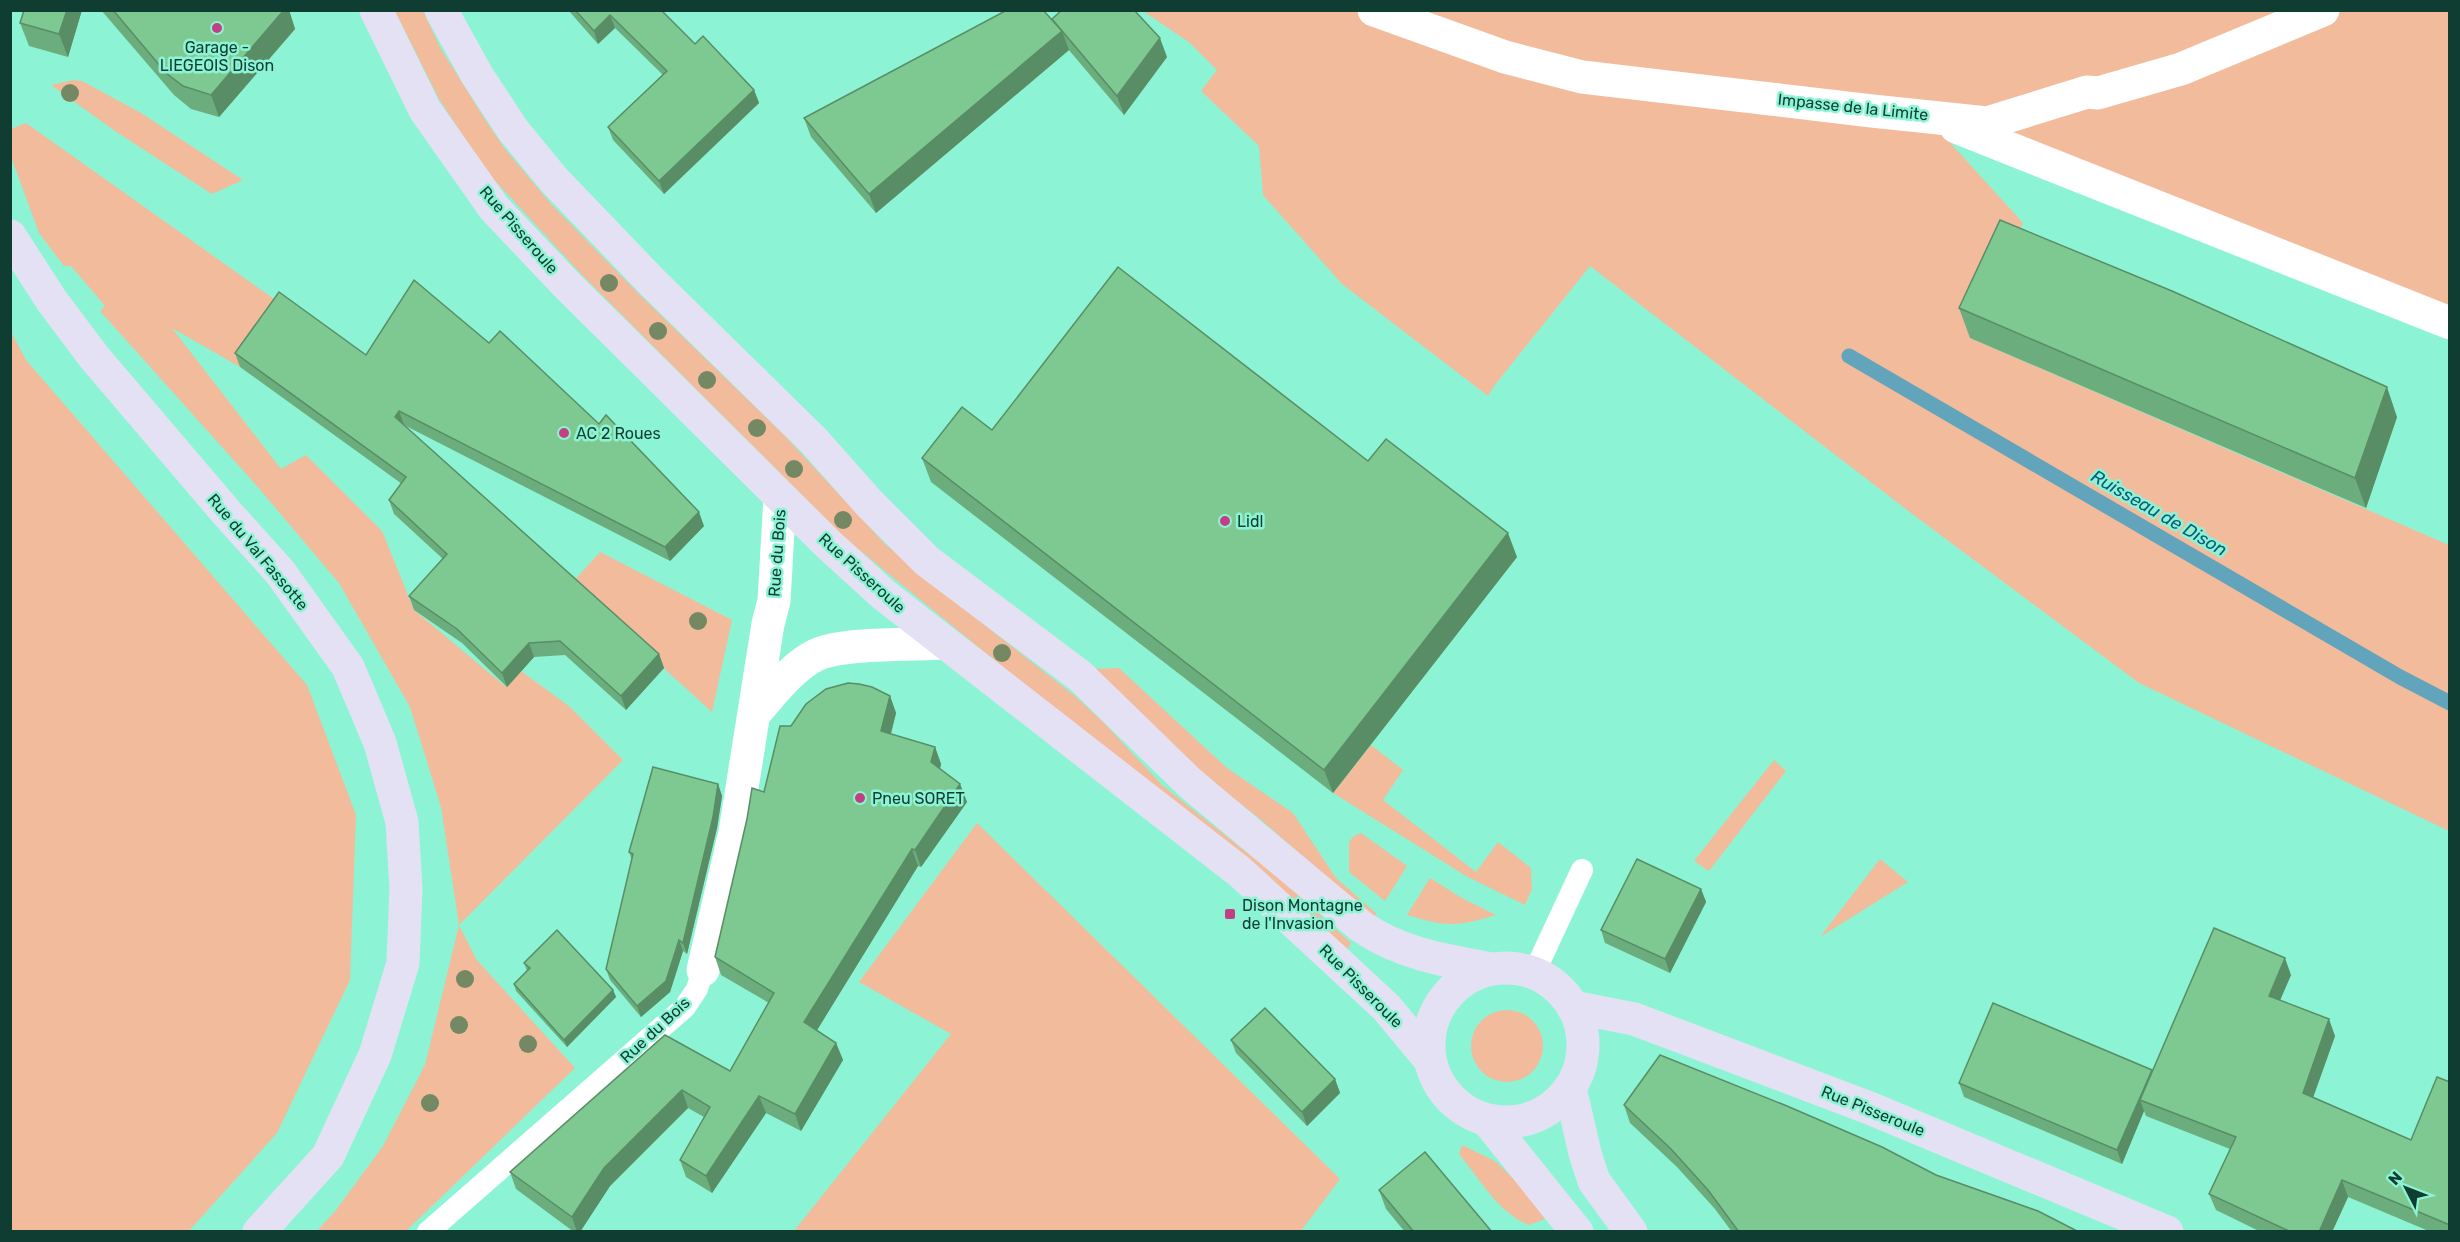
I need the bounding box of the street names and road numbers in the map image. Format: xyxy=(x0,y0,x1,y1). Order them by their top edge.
street label: Impasse de la Limite xyxy=(1777,90,1929,124)
street label: Rue Pisseroule xyxy=(476,182,562,278)
street label: Rue du Val Fassotte xyxy=(204,490,312,614)
street label: Rue du Bois xyxy=(764,508,790,598)
street label: Rue Pisseroule xyxy=(815,529,909,617)
street label: Rue Pisseroule xyxy=(1315,940,1407,1032)
street label: Rue du Bois xyxy=(616,993,694,1067)
street label: Rue Pisseroule xyxy=(1818,1082,1928,1140)

